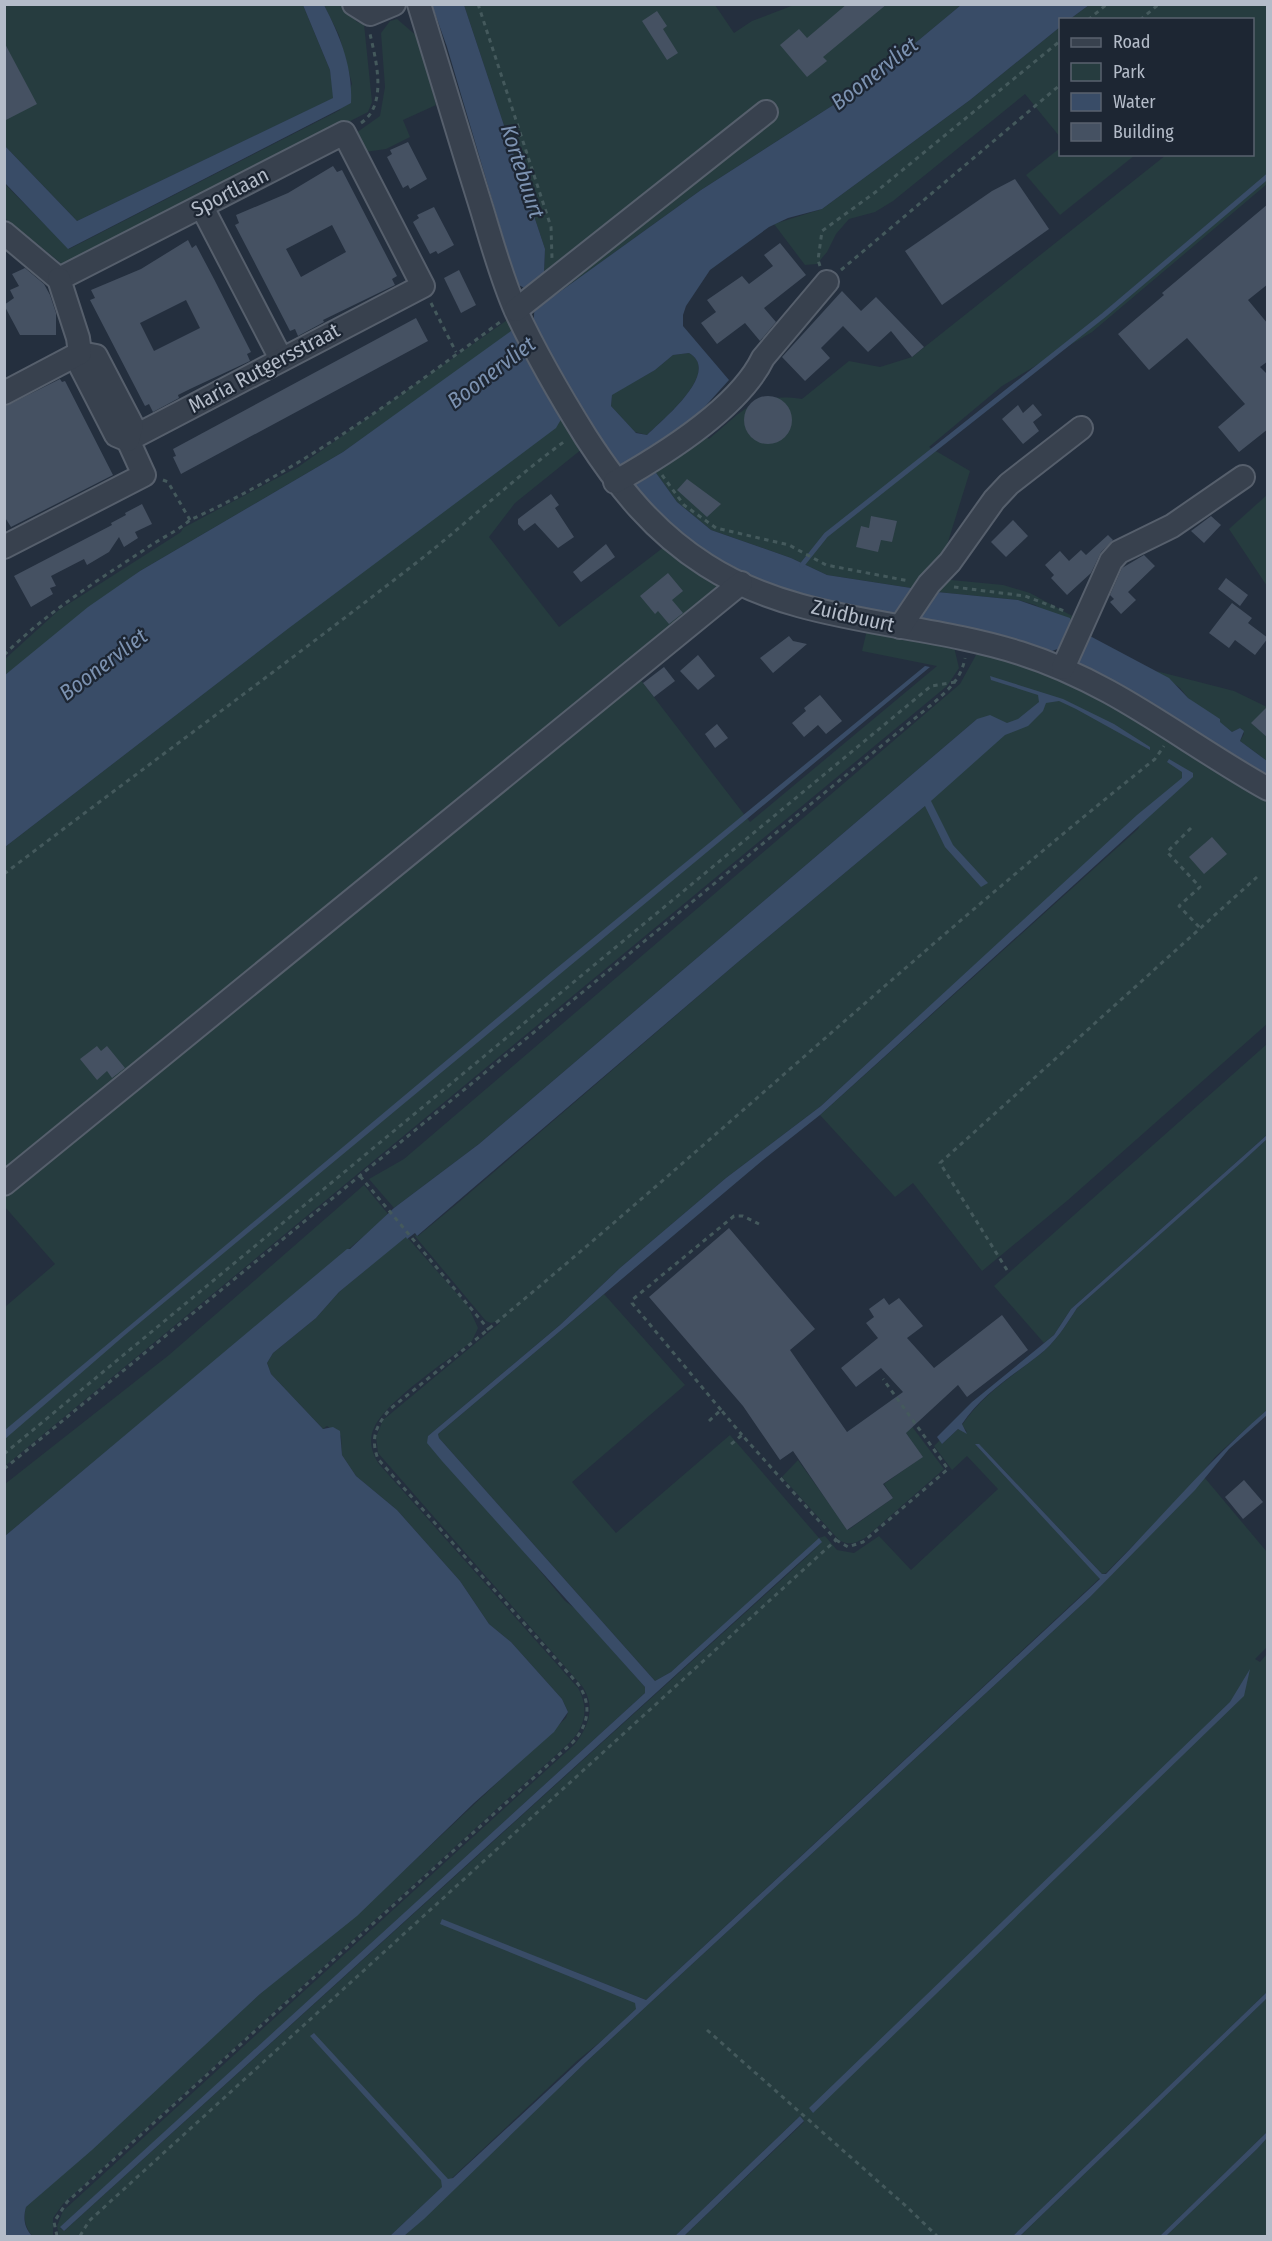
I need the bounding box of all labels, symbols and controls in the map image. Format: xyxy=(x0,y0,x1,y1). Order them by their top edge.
legend xyxy=(1059,18,1254,156)
water label: Boonervliet xyxy=(825,30,924,116)
text: Road xyxy=(1113,31,1150,53)
text: Park xyxy=(1113,61,1146,83)
text: Water xyxy=(1113,91,1156,113)
water label: Kortebuurt xyxy=(495,121,551,222)
text: Building xyxy=(1113,121,1174,143)
street label: Sportlaan xyxy=(187,161,273,223)
street label: Maria Rutgersstraat xyxy=(184,317,344,419)
water label: Boonervliet xyxy=(442,330,541,414)
street label: Zuidbuurt xyxy=(809,594,897,638)
water label: Boonervliet xyxy=(54,622,153,706)

